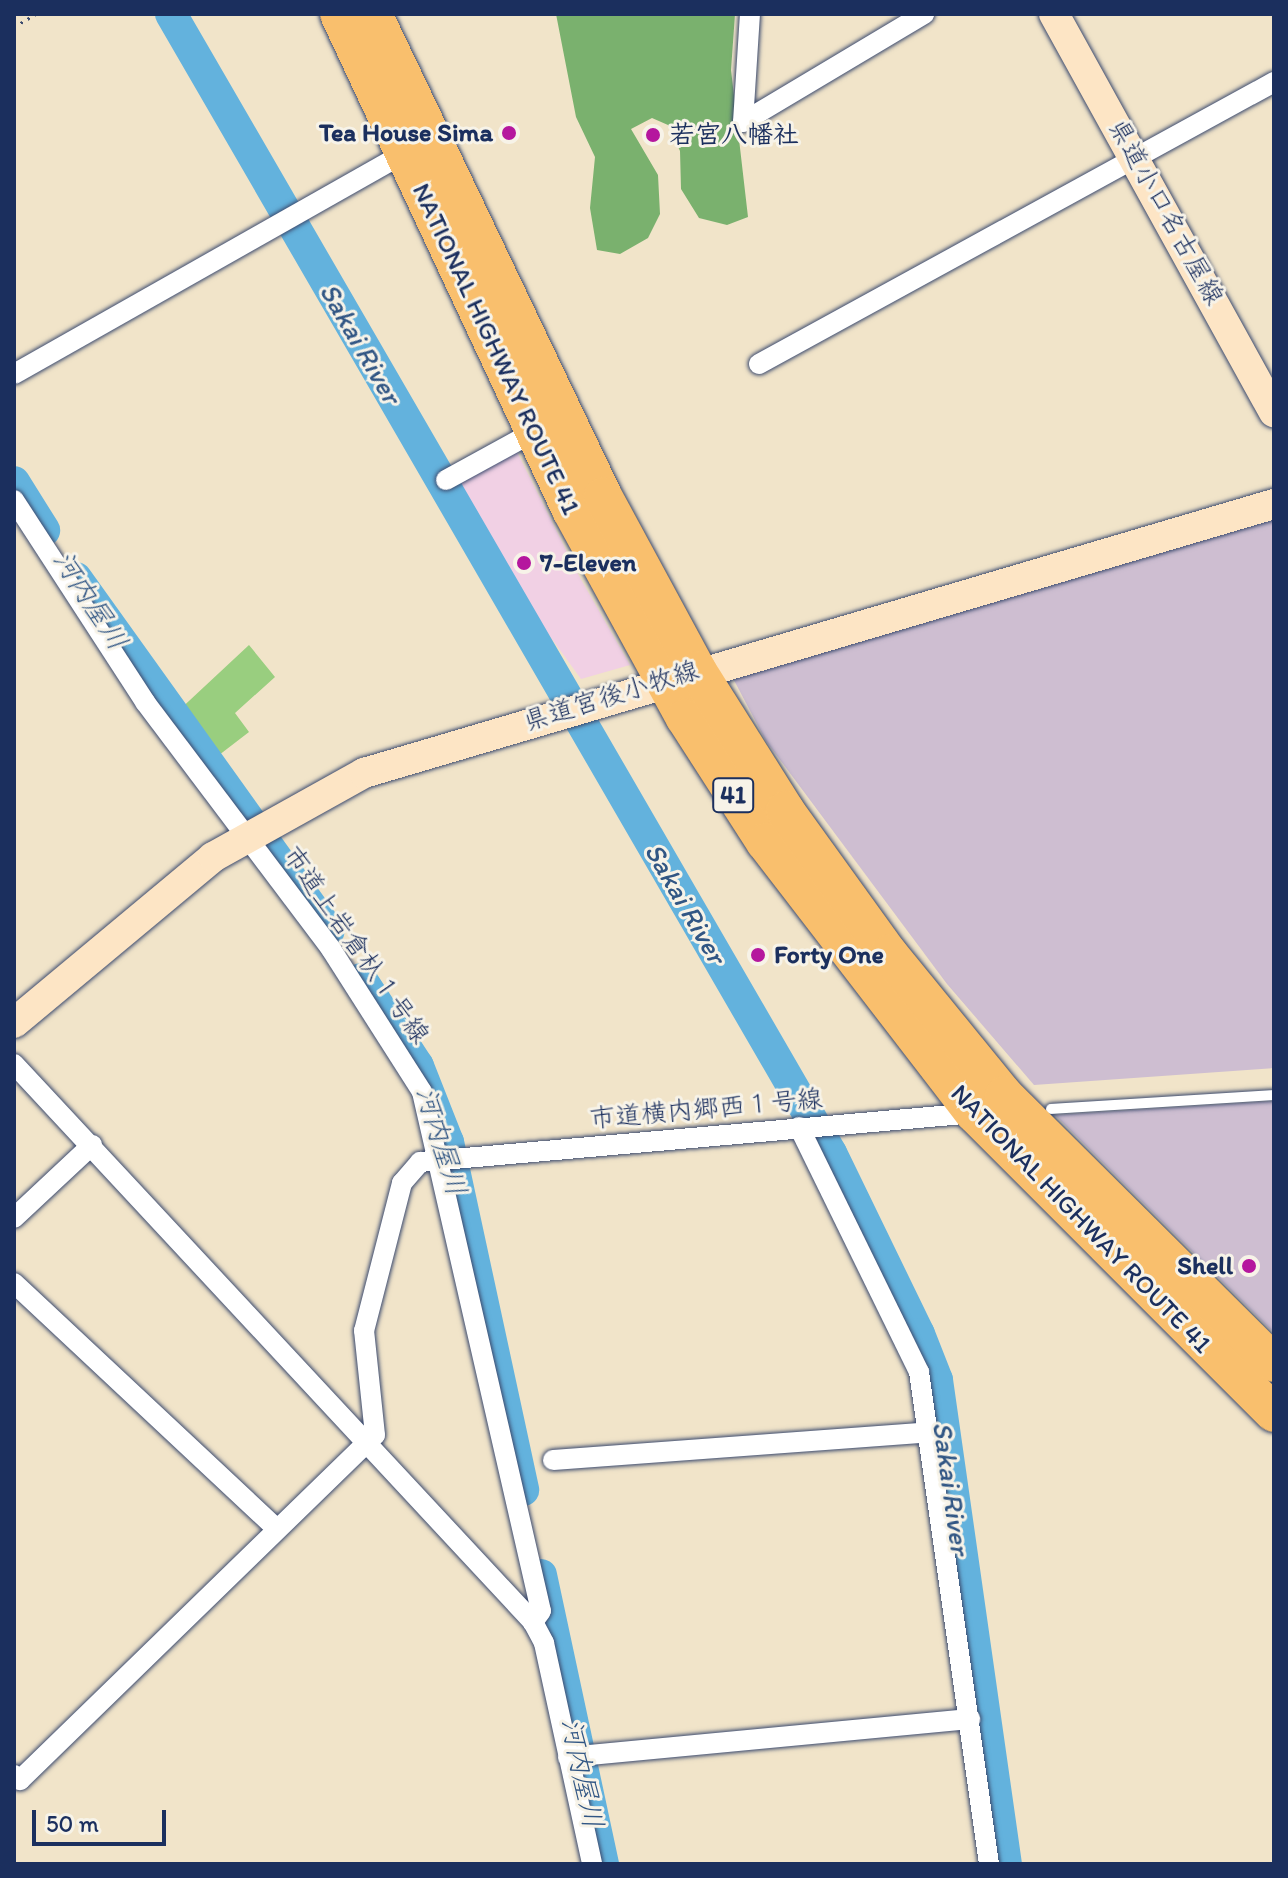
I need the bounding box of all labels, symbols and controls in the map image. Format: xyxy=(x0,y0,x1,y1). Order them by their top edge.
street label: 県道小口名古屋線 xyxy=(1102,113,1230,311)
place label: Tea House Sima xyxy=(319,117,493,149)
place label: 若宮八幡社 xyxy=(669,119,799,151)
marker: Tea House Sima xyxy=(500,124,518,142)
marker: 若宮八幡社 xyxy=(644,126,662,144)
street label: NATIONAL HIGHWAY ROUTE 41 xyxy=(405,177,587,521)
water label: Sakai River xyxy=(313,277,409,409)
water label: 河内屋川 xyxy=(46,544,136,656)
place label: 7-Eleven xyxy=(540,547,637,579)
marker: 7-Eleven xyxy=(515,554,533,572)
street label: 県道宮後小牧線 xyxy=(519,654,703,738)
road number: 41 xyxy=(711,775,755,815)
water label: Sakai River xyxy=(638,837,734,969)
street label: 市道上岩倉杁１号線 xyxy=(276,840,436,1050)
place label: Forty One xyxy=(774,939,884,971)
marker: Forty One xyxy=(749,946,767,964)
street label: NATIONAL HIGHWAY ROUTE 41 xyxy=(943,1077,1219,1361)
water label: 河内屋川 xyxy=(410,1083,474,1199)
street label: 市道横内郷西１号線 xyxy=(588,1083,824,1135)
place label: Shell xyxy=(1177,1250,1233,1282)
marker: Shell xyxy=(1240,1257,1258,1275)
water label: Sakai River xyxy=(926,1420,978,1556)
water label: 河内屋川 xyxy=(555,1715,611,1831)
scale bar xyxy=(36,1794,170,1844)
text: 50 m xyxy=(46,1809,99,1838)

